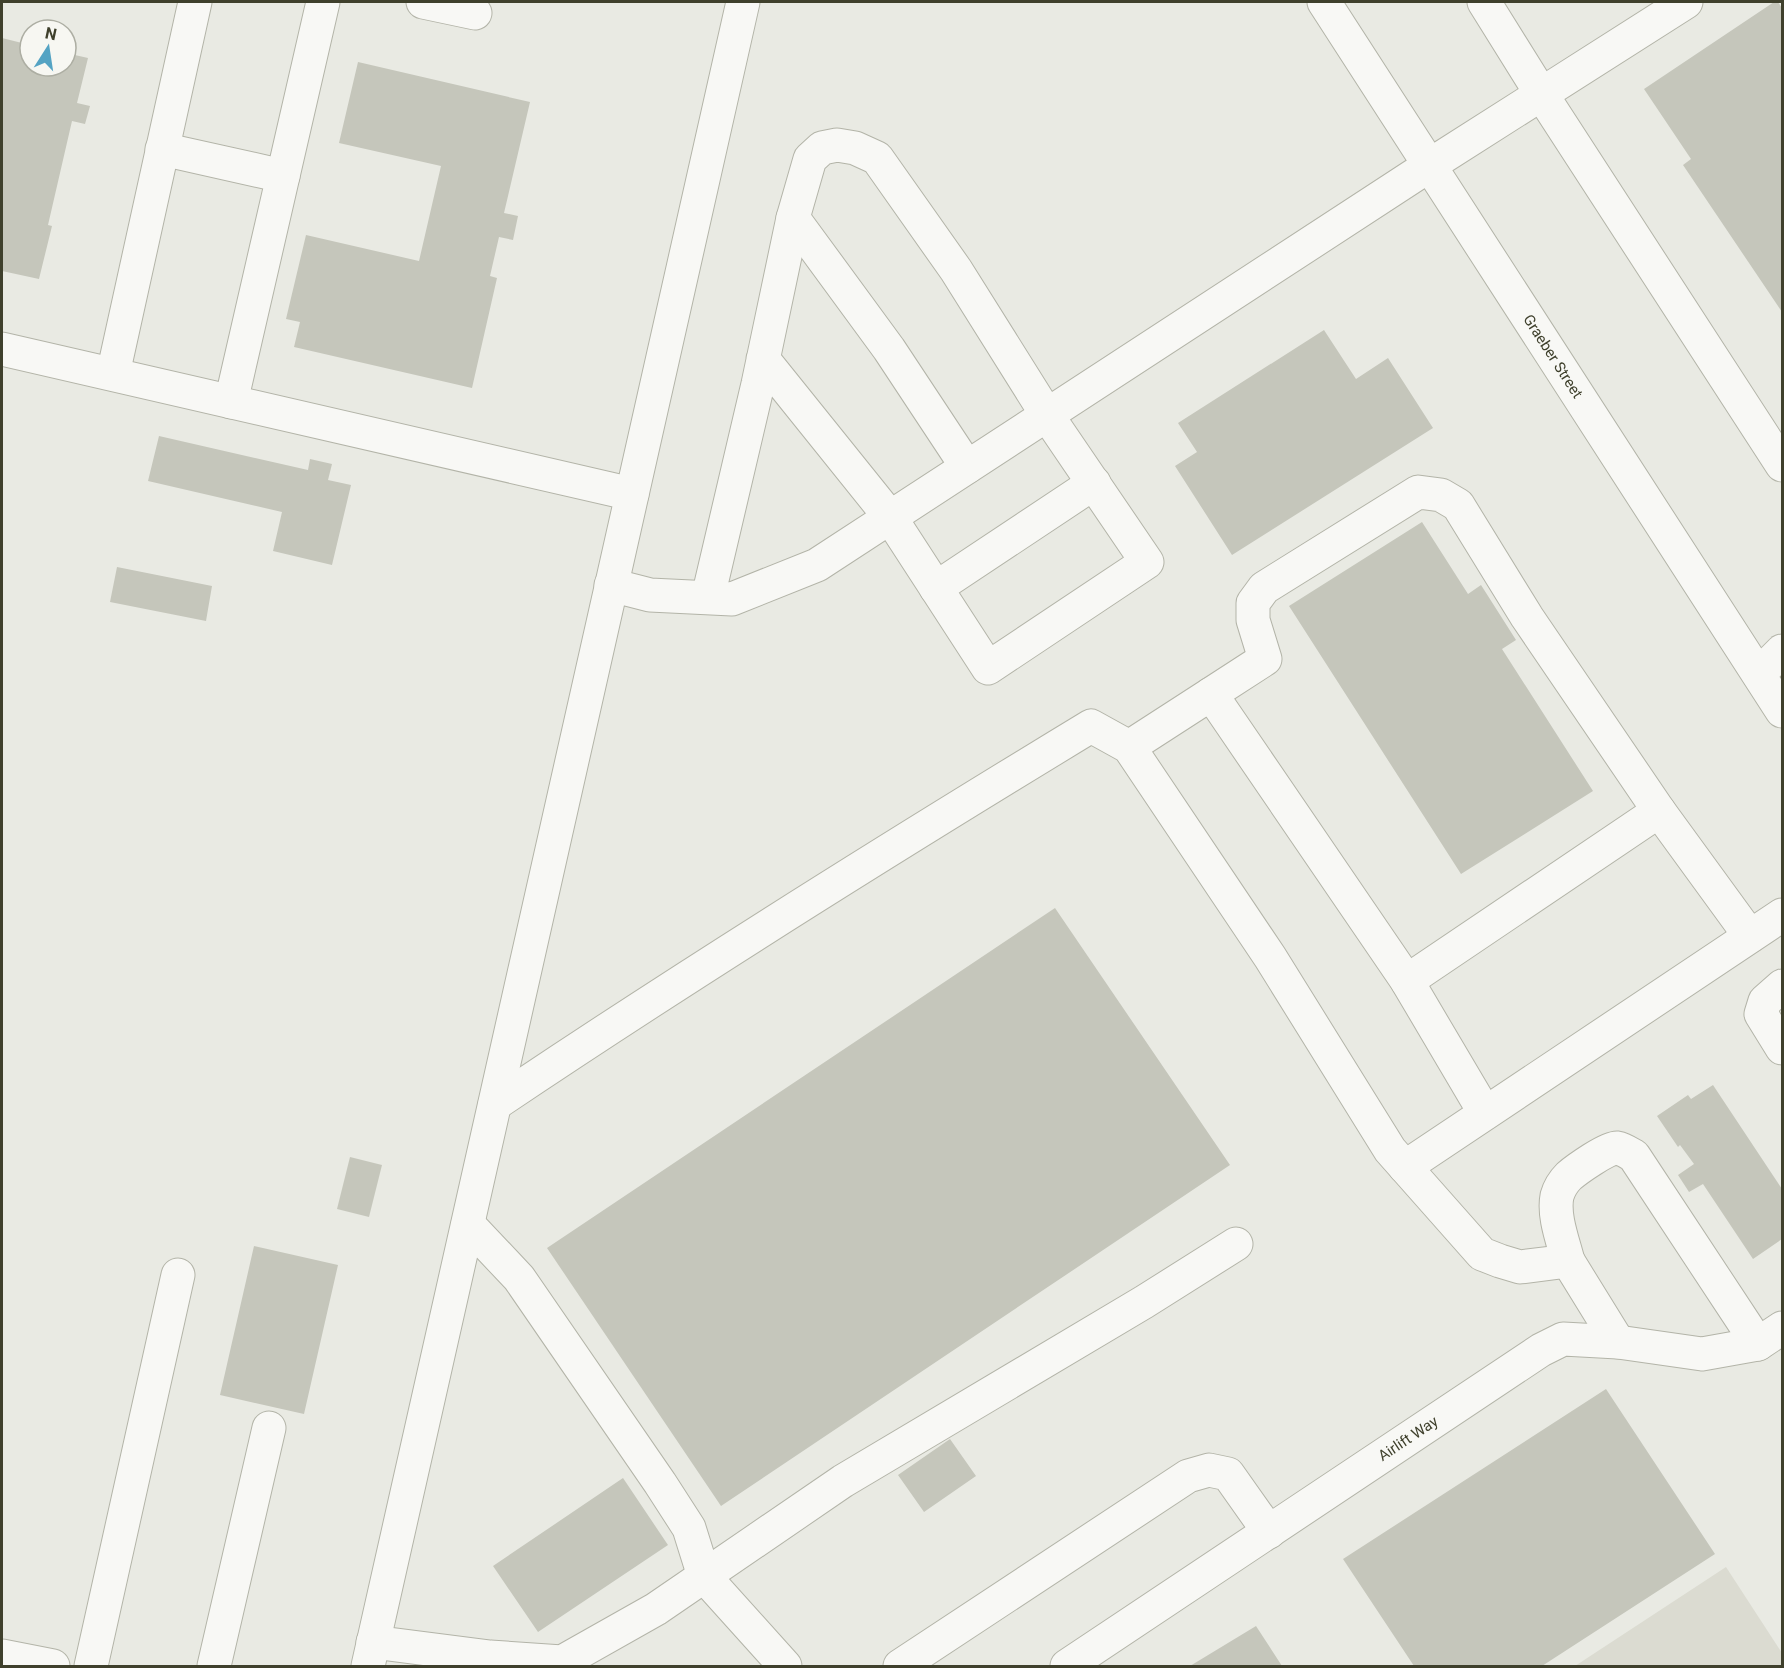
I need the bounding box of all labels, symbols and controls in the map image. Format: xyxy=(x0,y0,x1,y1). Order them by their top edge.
north arrow xyxy=(18,18,78,78)
text: N xyxy=(44,23,59,44)
street label: Graeber Street xyxy=(1519,311,1587,402)
street label: Airlift Way xyxy=(1375,1412,1441,1465)

